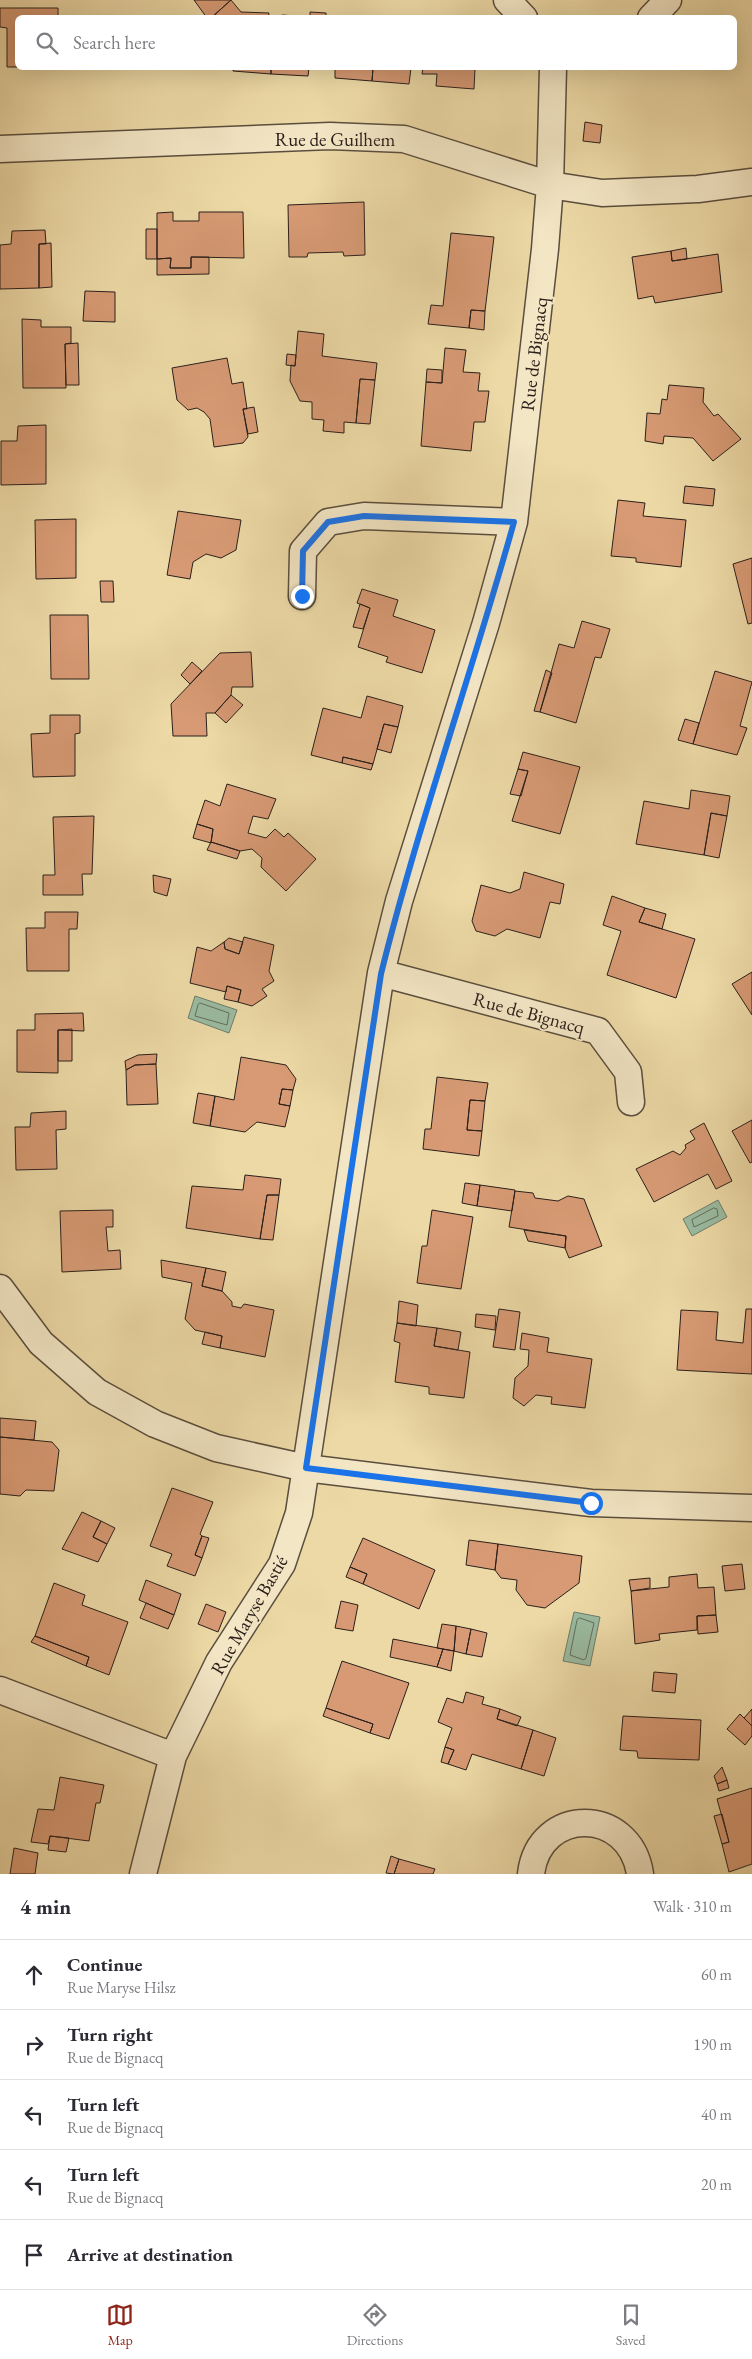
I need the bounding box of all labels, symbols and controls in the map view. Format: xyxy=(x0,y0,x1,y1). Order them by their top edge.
search box xyxy=(15,15,737,70)
icon: search xyxy=(33,29,61,57)
text: Search here xyxy=(73,30,155,55)
street label: Rue de Guilhem xyxy=(275,127,396,152)
street label: Rue de Bignacq xyxy=(515,296,553,412)
route end xyxy=(291,585,314,608)
street label: Rue de Bignacq xyxy=(470,986,588,1040)
route start xyxy=(580,1492,603,1515)
street label: Rue Maryse Bastié xyxy=(205,1551,293,1679)
text: 4 min xyxy=(20,1893,71,1920)
text: Walk · 310 m xyxy=(653,1896,732,1917)
text: Continue xyxy=(67,1952,142,1977)
icon: ahead xyxy=(20,1961,48,1989)
text: 60 m xyxy=(701,1964,732,1985)
text: Rue Maryse Hilsz xyxy=(67,1977,176,1998)
text: Turn right xyxy=(67,2022,153,2047)
icon: right xyxy=(20,2031,48,2059)
text: 190 m xyxy=(693,2034,732,2055)
text: Rue de Bignacq xyxy=(67,2047,163,2068)
text: Turn left xyxy=(67,2092,139,2117)
icon: left xyxy=(20,2101,48,2129)
text: 40 m xyxy=(701,2104,732,2125)
text: Rue de Bignacq xyxy=(67,2117,163,2138)
text: Turn left xyxy=(67,2162,139,2187)
icon: left xyxy=(20,2171,48,2199)
text: 20 m xyxy=(701,2174,732,2195)
text: Rue de Bignacq xyxy=(67,2187,163,2208)
icon: arrive xyxy=(20,2241,48,2269)
text: Arrive at destination xyxy=(67,2242,233,2267)
tab: Map xyxy=(106,2301,134,2349)
tab: Directions xyxy=(347,2301,403,2349)
tab: Saved xyxy=(616,2301,646,2349)

